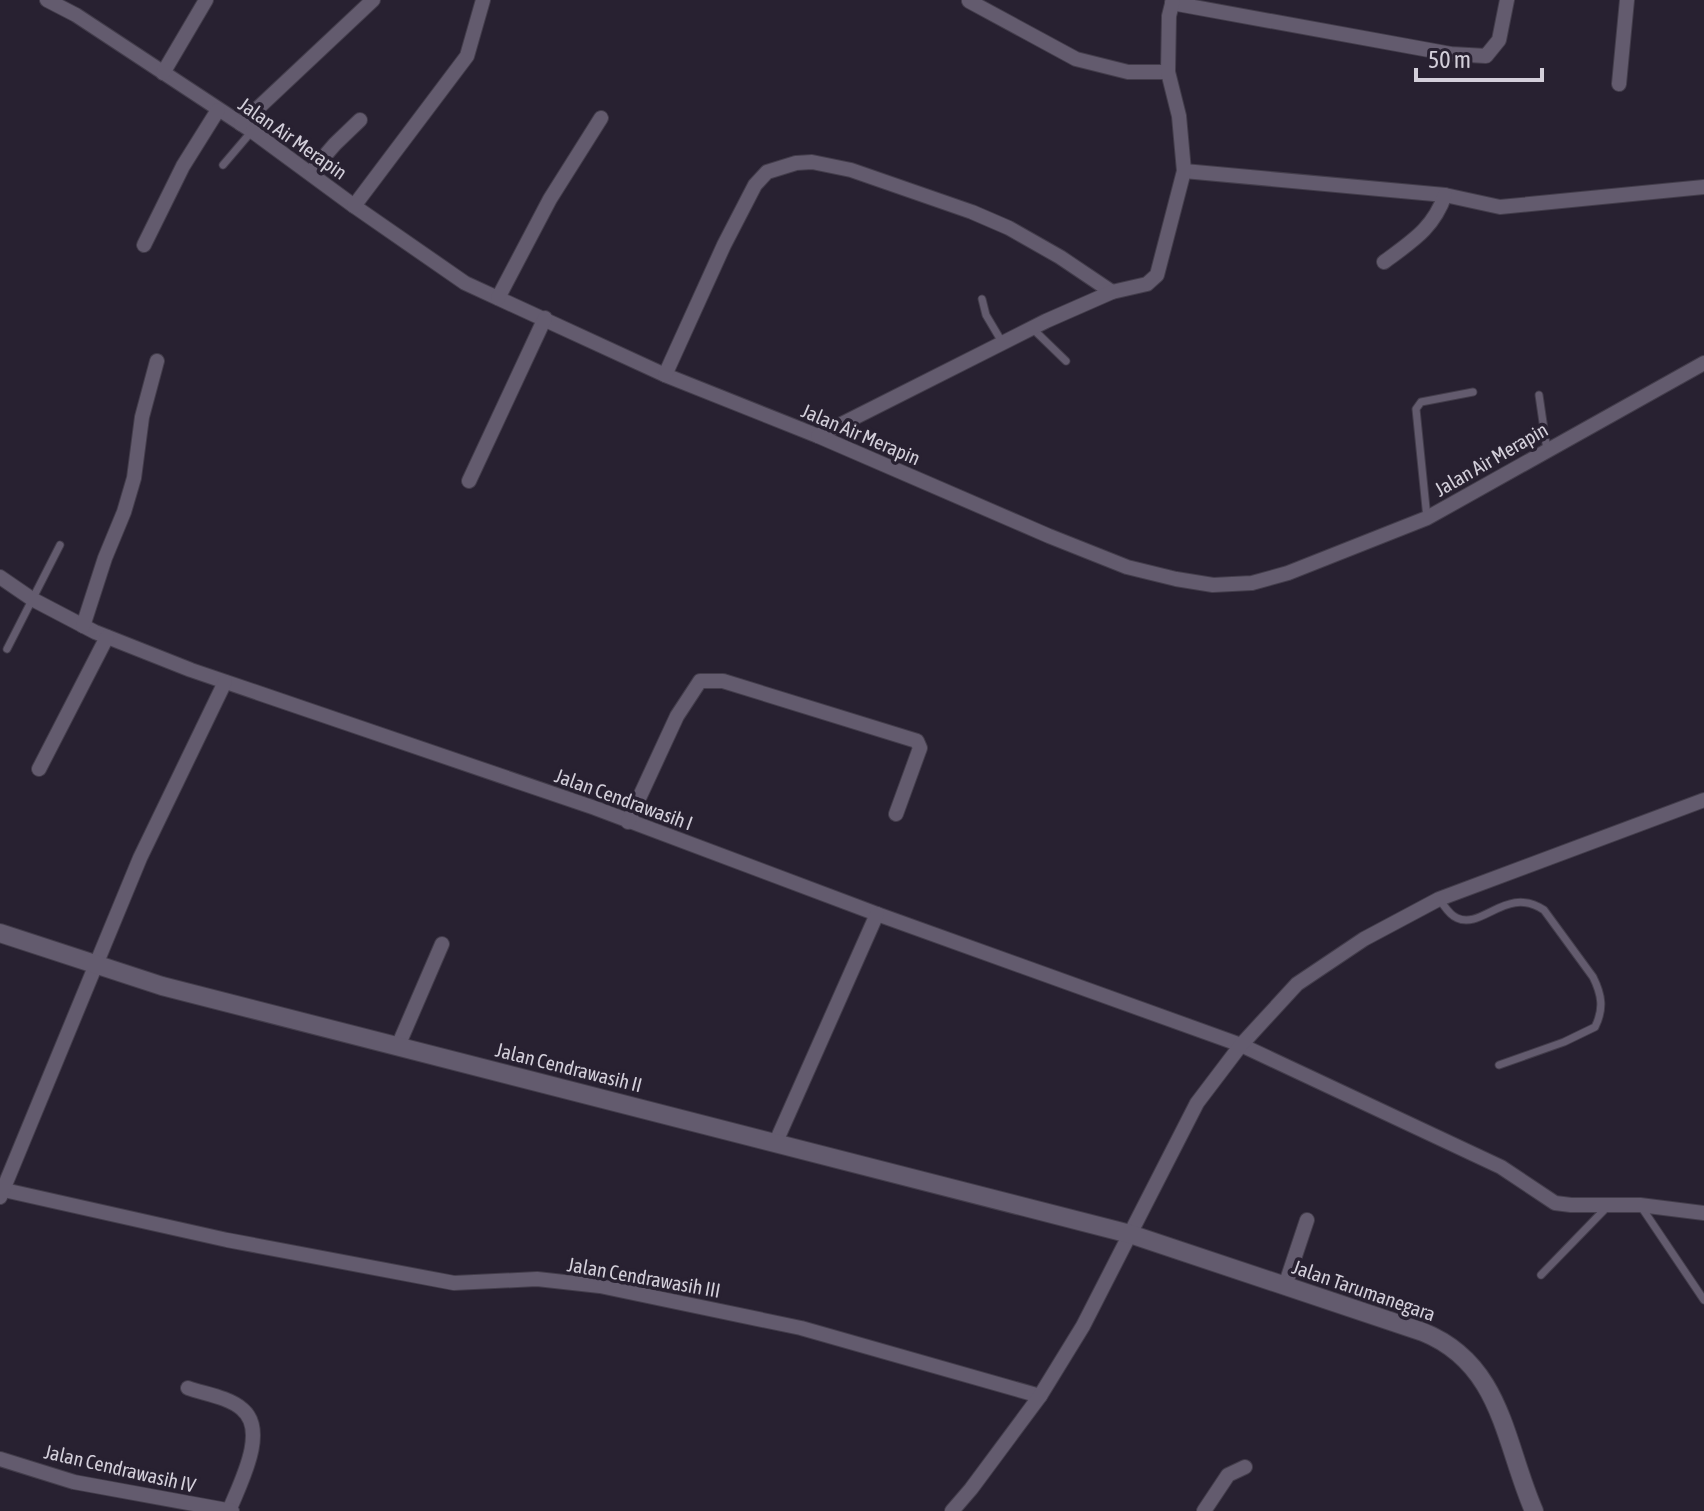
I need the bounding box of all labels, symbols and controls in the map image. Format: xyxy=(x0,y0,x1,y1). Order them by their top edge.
scale bar xyxy=(1416,32,1542,82)
text: 50 m xyxy=(1428,46,1471,73)
street label: Jalan Air Merapin xyxy=(234,92,352,184)
street label: Jalan Air Merapin xyxy=(798,399,924,469)
street label: Jalan Air Merapin xyxy=(1430,417,1552,501)
street label: Jalan Cendrawasih I xyxy=(552,763,696,835)
street label: Jalan Cendrawasih II xyxy=(493,1038,645,1096)
street label: Jalan Cendrawasih III xyxy=(566,1252,722,1302)
street label: Jalan Tarumanegara xyxy=(1289,1255,1439,1325)
street label: Jalan Cendrawasih IV xyxy=(42,1439,198,1497)

